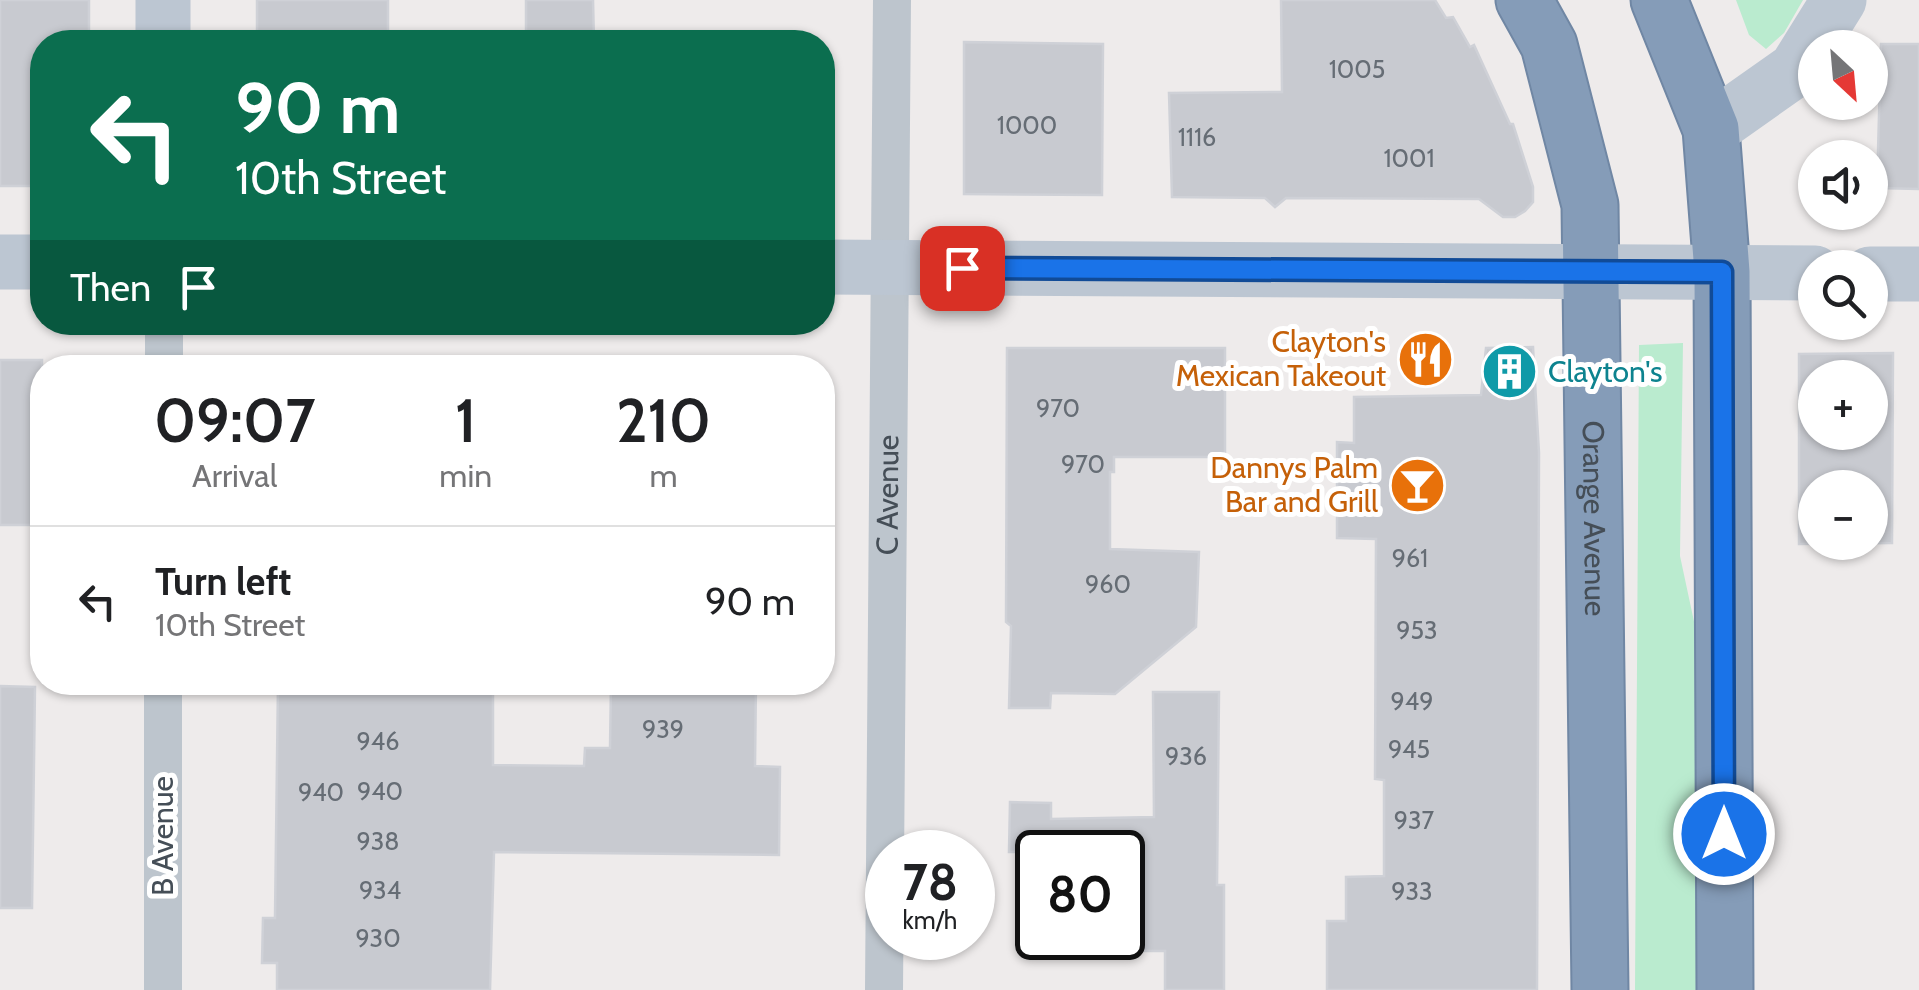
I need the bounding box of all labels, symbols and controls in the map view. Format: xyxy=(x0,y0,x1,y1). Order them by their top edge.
north arrow xyxy=(1798,30,1888,120)
map controls xyxy=(1798,30,1888,560)
house number: 1005 xyxy=(1329,54,1385,84)
text: 90 m xyxy=(235,65,400,151)
icon: left xyxy=(70,70,200,200)
house number: 1000 xyxy=(997,110,1057,140)
house number: 1116 xyxy=(1178,122,1216,152)
button: sound xyxy=(1798,140,1888,230)
house number: 1001 xyxy=(1383,143,1435,173)
text: 10th Street xyxy=(235,151,446,205)
pin xyxy=(920,226,1005,311)
icon: arrive xyxy=(935,241,990,296)
button: search xyxy=(1798,250,1888,340)
icon: arrive xyxy=(171,260,226,315)
text: Then xyxy=(70,264,151,311)
place label: Clayton's Mexican Takeout xyxy=(1176,323,1386,394)
restaurant icon: Clayton's Mexican Takeout xyxy=(1395,329,1455,389)
building icon: Clayton's xyxy=(1479,342,1539,402)
place label: Clayton's xyxy=(1548,353,1662,390)
button: + xyxy=(1798,360,1888,450)
text: 09:07 xyxy=(154,384,315,457)
text: 1 xyxy=(455,384,476,457)
text: 210 xyxy=(616,384,711,457)
house number: 970 xyxy=(1036,393,1080,423)
street label: Orange Avenue xyxy=(1575,420,1614,616)
street label: C Avenue xyxy=(869,435,906,555)
house number: 970 xyxy=(1061,449,1105,479)
place label: Dannys Palm Bar and Grill xyxy=(1210,449,1378,520)
bar icon: Dannys Palm Bar and Grill xyxy=(1387,455,1447,515)
text: Arrival xyxy=(192,456,277,495)
text: min xyxy=(439,456,492,495)
text: m xyxy=(649,456,678,495)
button: − xyxy=(1798,470,1888,560)
house number: 961 xyxy=(1392,543,1428,573)
text: Turn left xyxy=(155,558,291,605)
house number: 960 xyxy=(1085,569,1131,599)
icon: left xyxy=(70,574,125,629)
text: 90 m xyxy=(705,578,795,625)
text: 10th Street xyxy=(155,605,305,644)
house number: 953 xyxy=(1396,615,1438,645)
house number: 949 xyxy=(1391,686,1433,716)
house number: 939 xyxy=(642,714,684,744)
house number: 946 xyxy=(357,726,399,756)
house number: 945 xyxy=(1388,734,1430,764)
house number: 936 xyxy=(1165,741,1207,771)
street label: B Avenue xyxy=(144,776,181,896)
house number: 940 xyxy=(357,776,403,806)
house number: 940 xyxy=(298,777,344,807)
position arrow xyxy=(1672,782,1776,886)
house number: 937 xyxy=(1394,805,1435,835)
house number: 938 xyxy=(357,826,399,856)
speed limit sign: 80 xyxy=(1015,830,1145,960)
text: 78 xyxy=(902,852,958,913)
house number: 934 xyxy=(359,875,401,905)
house number: 933 xyxy=(1391,876,1433,906)
text: km/h xyxy=(903,905,957,935)
house number: 930 xyxy=(355,923,401,953)

